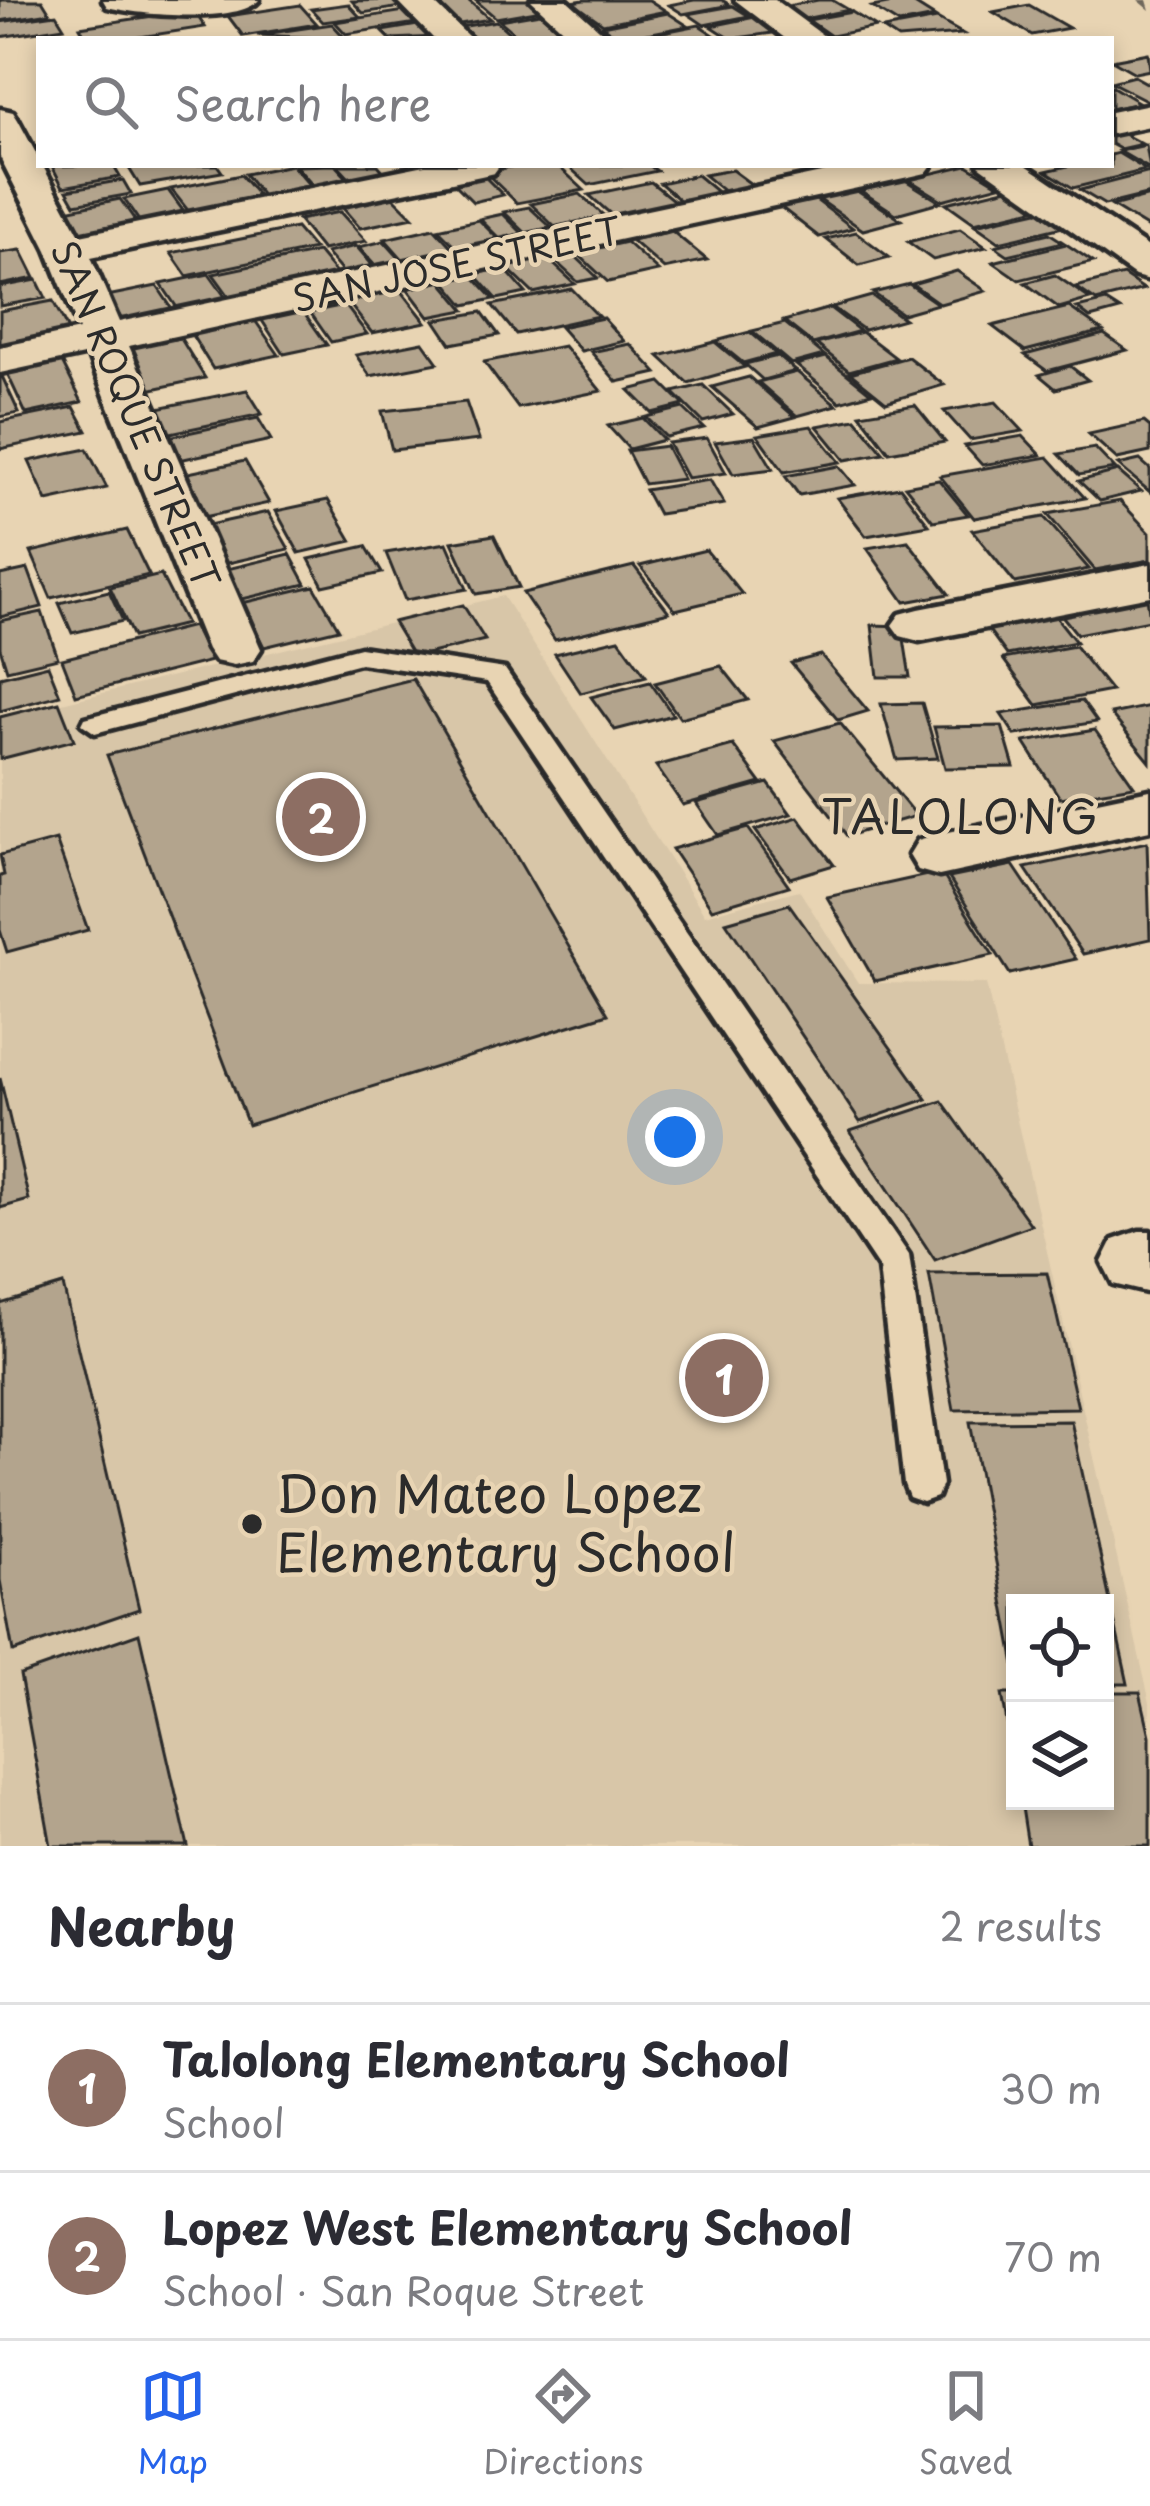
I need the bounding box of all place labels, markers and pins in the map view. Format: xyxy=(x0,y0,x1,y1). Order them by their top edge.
pin: 2 xyxy=(282,772,360,862)
pin: 1 xyxy=(685,1333,763,1423)
place label: Don Mateo Lopez Elementary School xyxy=(276,1453,735,1589)
marker: Don Mateo Lopez Elementary School xyxy=(239,1511,265,1537)

